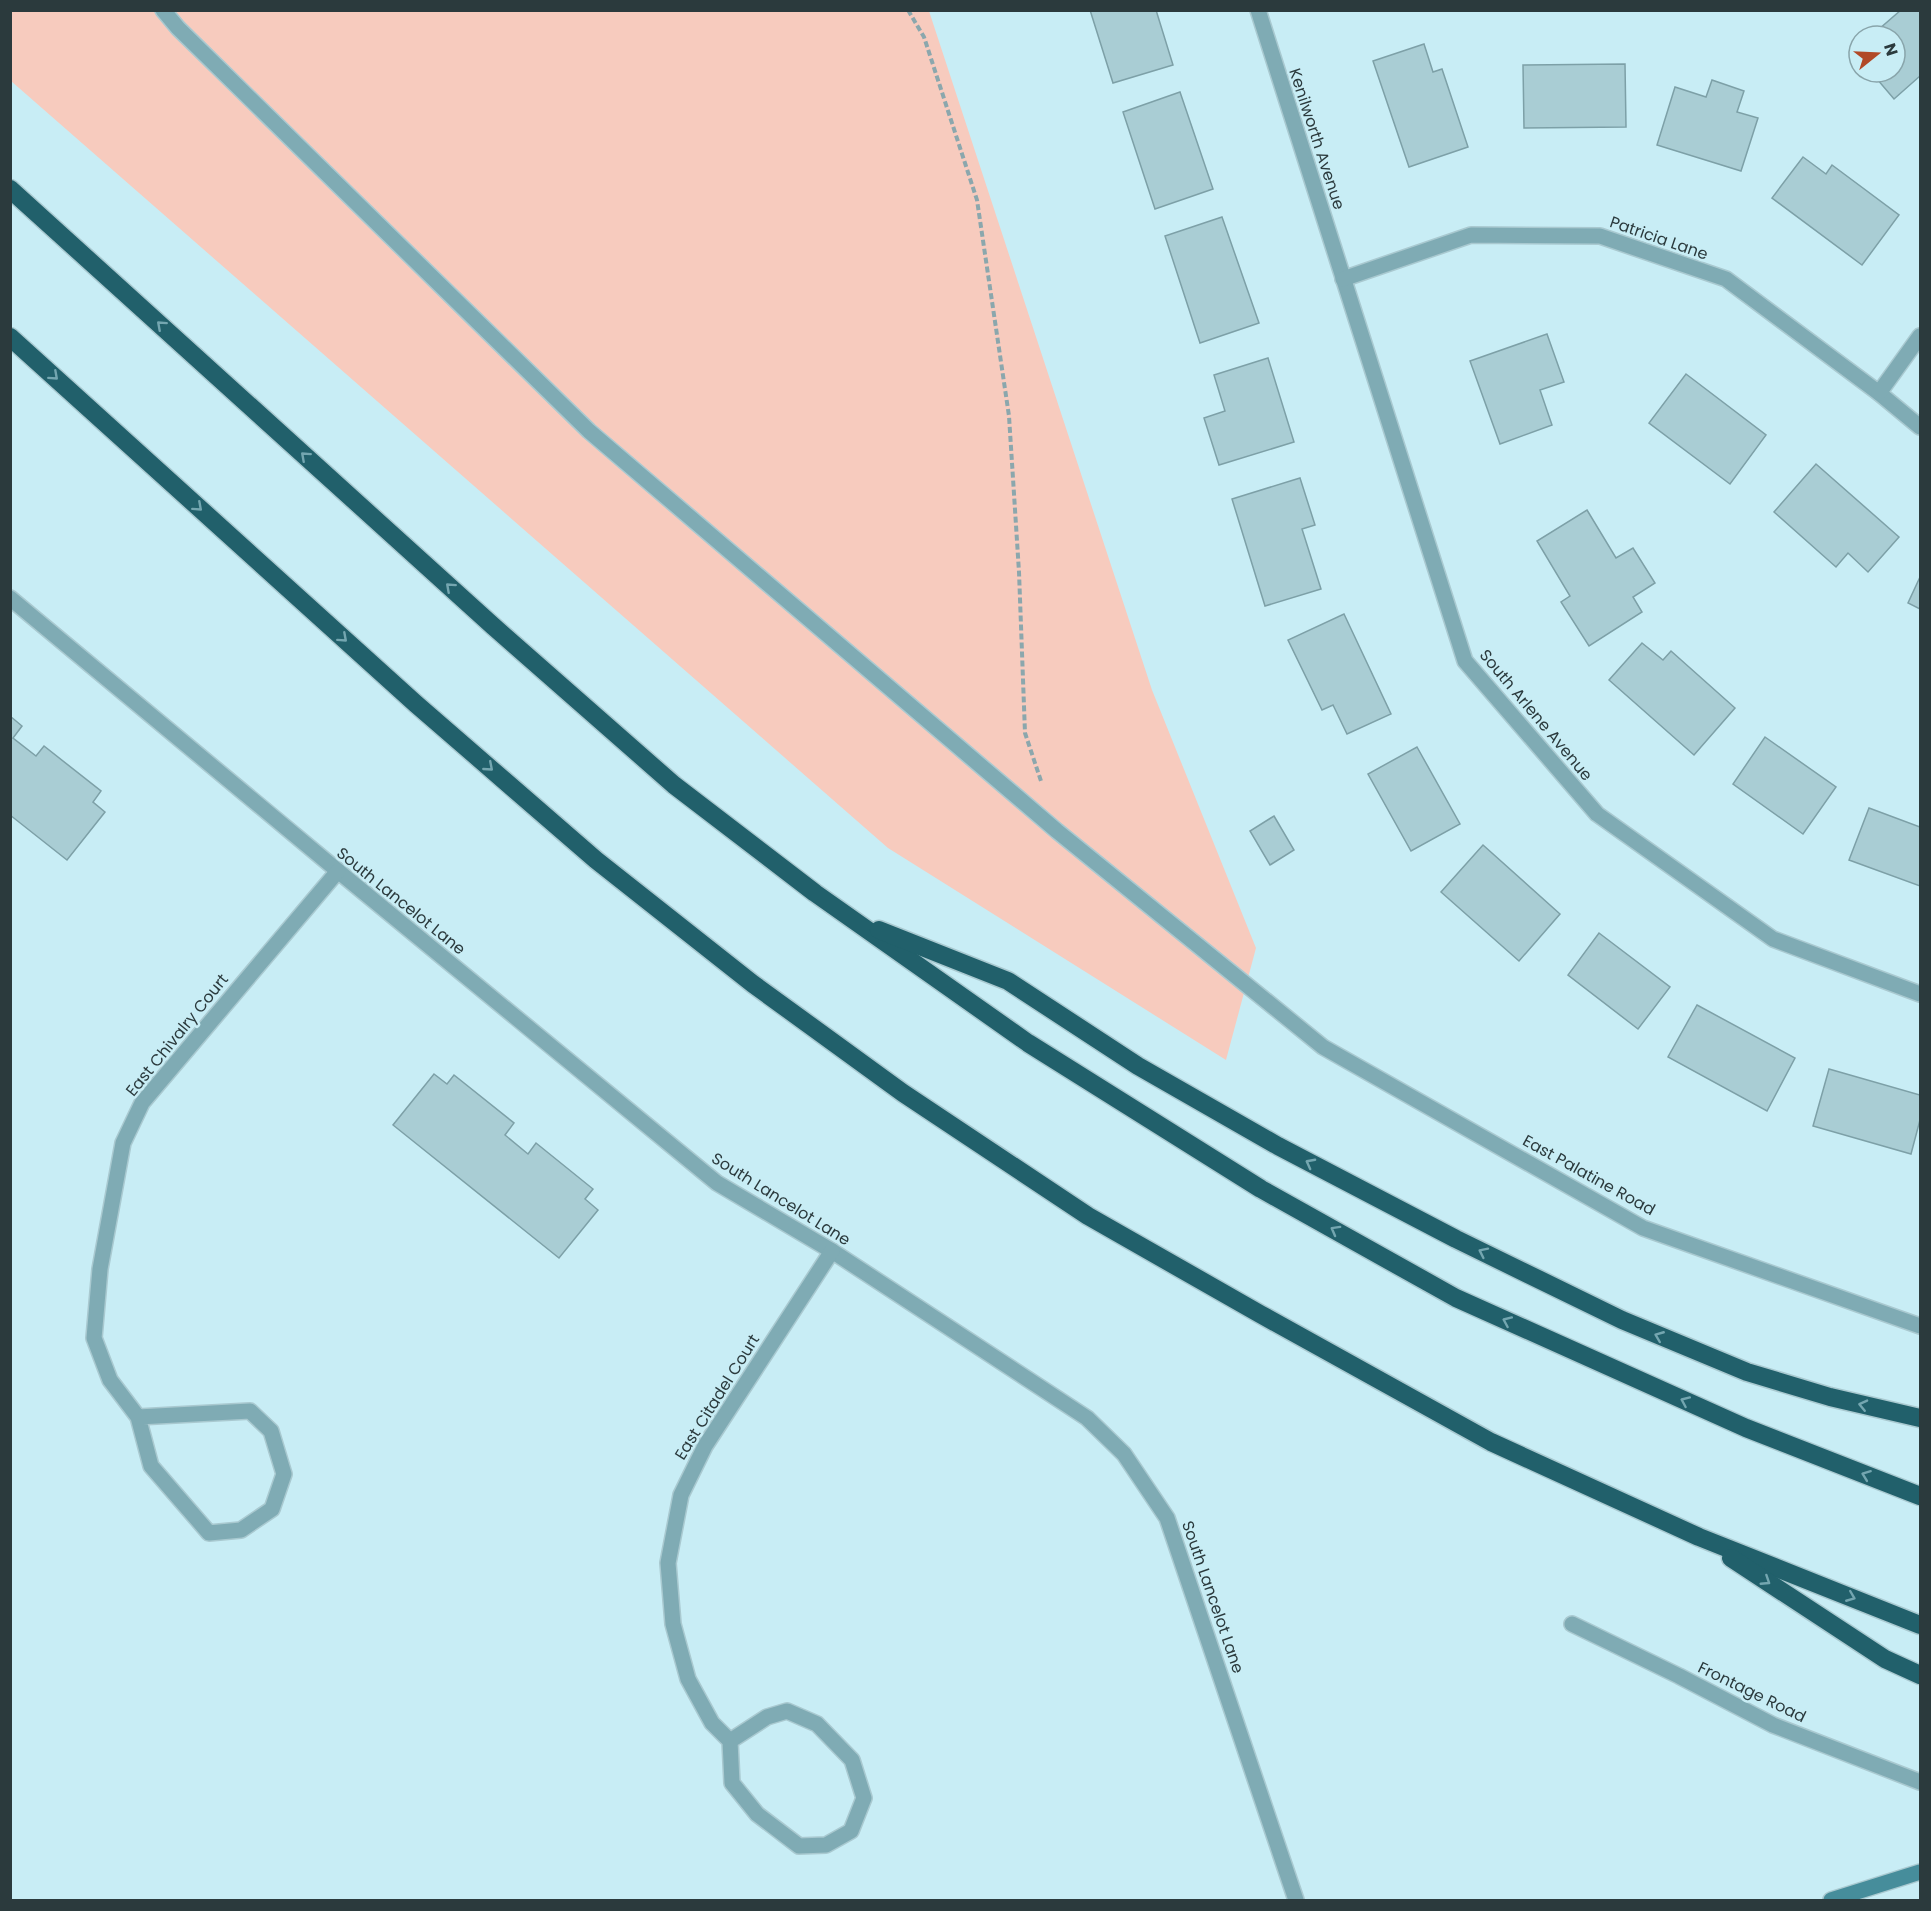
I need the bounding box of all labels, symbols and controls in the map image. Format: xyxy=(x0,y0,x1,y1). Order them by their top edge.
north arrow xyxy=(1847,24,1907,84)
text: N xyxy=(1878,40,1904,59)
street label: Kenilworth Avenue xyxy=(1283,65,1351,213)
street label: Patricia Lane xyxy=(1607,210,1711,266)
one-way arrow xyxy=(157,321,168,332)
one-way arrow xyxy=(47,369,58,380)
one-way arrow xyxy=(301,452,312,463)
one-way arrow xyxy=(192,500,202,511)
one-way arrow xyxy=(446,583,457,594)
one-way arrow xyxy=(336,631,347,642)
street label: South Arlene Avenue xyxy=(1474,644,1598,786)
one-way arrow xyxy=(482,760,493,771)
street label: South Lancelot Lane xyxy=(332,842,470,960)
street label: East Chivalry Court xyxy=(120,969,234,1101)
street label: East Palatine Road xyxy=(1519,1129,1659,1221)
street label: South Lancelot Lane xyxy=(707,1147,855,1251)
one-way arrow xyxy=(1306,1159,1316,1170)
one-way arrow xyxy=(1331,1226,1341,1237)
one-way arrow xyxy=(1478,1248,1489,1260)
one-way arrow xyxy=(1503,1317,1514,1329)
street label: East Citadel Court xyxy=(669,1330,765,1464)
one-way arrow xyxy=(1654,1331,1665,1343)
one-way arrow xyxy=(1681,1396,1692,1408)
one-way arrow xyxy=(1859,1399,1869,1412)
one-way arrow xyxy=(1861,1469,1872,1482)
street label: South Lancelot Lane xyxy=(1176,1518,1250,1676)
one-way arrow xyxy=(1759,1573,1770,1584)
one-way arrow xyxy=(1845,1590,1856,1602)
street label: Frontage Road xyxy=(1694,1656,1810,1728)

